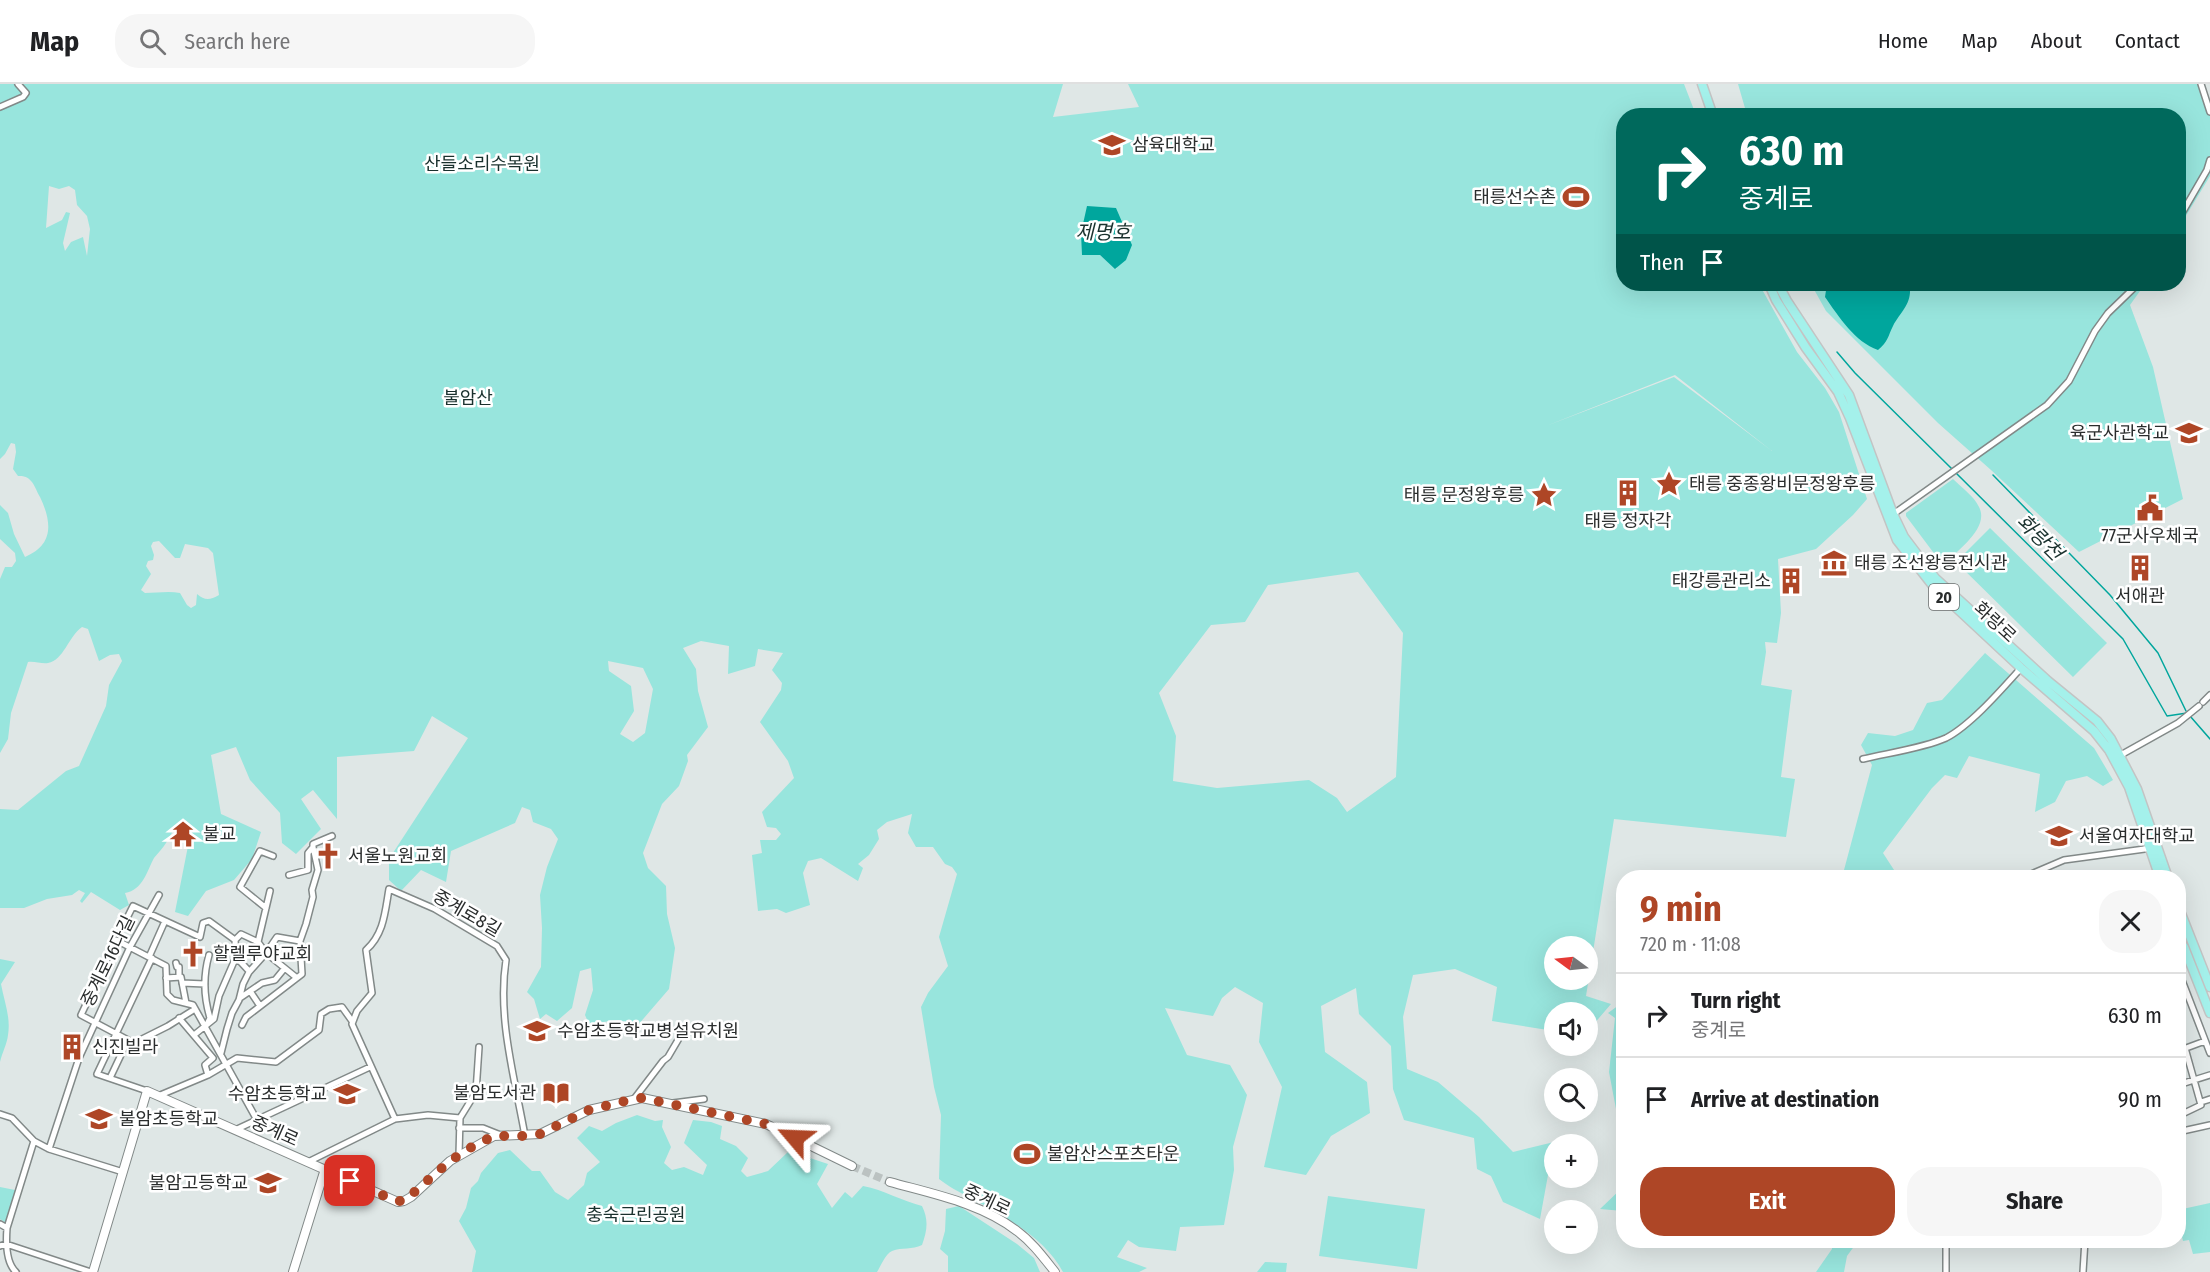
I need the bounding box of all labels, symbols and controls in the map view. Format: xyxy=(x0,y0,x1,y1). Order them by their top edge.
search box xyxy=(115,14,535,68)
text: Map xyxy=(30,25,79,58)
icon: search xyxy=(136,25,169,58)
text: Search here xyxy=(184,28,290,55)
text: Home xyxy=(1878,28,1928,54)
text: Map xyxy=(1961,28,1998,54)
text: About xyxy=(2031,28,2082,54)
text: Contact xyxy=(2115,28,2180,54)
text: 630 m xyxy=(1739,126,1844,176)
school or university icon: 삼육대학교 xyxy=(1097,130,1127,160)
icon: right xyxy=(1640,132,1718,210)
place label: 삼육대학교 xyxy=(1132,134,1215,156)
park label: 산들소리수목원 xyxy=(424,153,540,175)
sports icon: 태릉선수촌 xyxy=(1561,182,1591,212)
text: 중계로 xyxy=(1739,183,1814,215)
place label: 태릉선수촌 xyxy=(1473,186,1556,208)
water label: 제명호 xyxy=(1075,220,1132,244)
icon: arrive xyxy=(1696,246,1729,279)
text: Then xyxy=(1640,249,1684,276)
park label: 불암산 xyxy=(443,387,493,409)
school or university icon: 육군사관학교 xyxy=(2174,418,2204,448)
place label: 육군사관학교 xyxy=(2070,422,2169,444)
place icon: 태릉 중종왕비문정왕후릉 xyxy=(1654,469,1684,499)
place label: 태릉 중종왕비문정왕후릉 xyxy=(1689,473,1875,495)
building icon: 태릉 정자각 xyxy=(1613,478,1643,508)
place icon: 태릉 문정왕후릉 xyxy=(1529,480,1559,510)
place label: 태릉 문정왕후릉 xyxy=(1404,484,1524,506)
public building icon: 77군사우체국 xyxy=(2135,493,2165,523)
water label: 화랑천 xyxy=(2012,509,2070,567)
place label: 태릉 정자각 xyxy=(1584,510,1672,532)
place label: 77군사우체국 xyxy=(2101,525,2199,547)
museum icon: 태릉 조선왕릉전시관 xyxy=(1819,548,1849,578)
place label: 태릉 조선왕릉전시관 xyxy=(1854,552,2008,574)
building icon: 서애관 xyxy=(2125,553,2155,583)
building icon: 태강릉관리소 xyxy=(1776,566,1806,596)
place label: 태강릉관리소 xyxy=(1672,570,1771,592)
road number: 20 xyxy=(1929,584,1959,610)
place label: 서애관 xyxy=(2115,585,2165,607)
street label: 화랑로 xyxy=(1969,597,2021,647)
temple icon: 불교 xyxy=(168,819,198,849)
school or university icon: 서울여자대학교 xyxy=(2044,821,2074,851)
place label: 불교 xyxy=(203,823,236,845)
place label: 서울여자대학교 xyxy=(2079,825,2195,847)
church icon: 서울노원교회 xyxy=(313,841,343,871)
place label: 서울노원교회 xyxy=(348,845,447,867)
street label: 중계로8길 xyxy=(429,885,505,941)
text: 9 min xyxy=(1640,887,1722,931)
button: close xyxy=(2099,890,2162,953)
street label: 중계로16다길 xyxy=(76,912,140,1010)
text: 720 m · 11:08 xyxy=(1640,932,1741,956)
north arrow xyxy=(1544,936,1598,990)
map controls xyxy=(1544,936,1598,1254)
church icon: 할렐루야교회 xyxy=(178,939,208,969)
place label: 할렐루야교회 xyxy=(213,943,312,965)
text: Turn right xyxy=(1691,987,1780,1014)
icon: right xyxy=(1640,999,1673,1032)
button: sound xyxy=(1544,1002,1598,1056)
text: 630 m xyxy=(2108,1002,2162,1029)
school or university icon: 수암초등학교병설유치원 xyxy=(522,1016,552,1046)
text: 중계로 xyxy=(1691,1018,1746,1042)
place label: 수암초등학교병설유치원 xyxy=(557,1020,739,1042)
building icon: 신진빌라 xyxy=(57,1032,87,1062)
place label: 신진빌라 xyxy=(92,1036,159,1058)
button: search xyxy=(1544,1068,1598,1122)
library icon: 불암도서관 xyxy=(541,1078,571,1108)
school or university icon: 수암초등학교 xyxy=(332,1079,362,1109)
place label: 불암도서관 xyxy=(453,1082,536,1104)
place label: 수암초등학교 xyxy=(228,1083,327,1105)
icon: arrive xyxy=(1640,1083,1673,1116)
text: Arrive at destination xyxy=(1691,1086,1879,1113)
text: 90 m xyxy=(2118,1086,2162,1113)
school or university icon: 불암초등학교 xyxy=(84,1104,114,1134)
position arrow xyxy=(763,1106,827,1170)
place label: 불암초등학교 xyxy=(119,1108,218,1130)
street label: 중계로 xyxy=(248,1111,302,1151)
button: + xyxy=(1544,1134,1598,1188)
sports icon: 불암산스포츠타운 xyxy=(1012,1139,1042,1169)
place label: 불암산스포츠타운 xyxy=(1047,1143,1179,1165)
pin xyxy=(324,1155,375,1206)
icon: arrive xyxy=(333,1164,366,1197)
button: Exit xyxy=(1640,1167,1895,1236)
button: Share xyxy=(1907,1167,2162,1236)
school or university icon: 불암고등학교 xyxy=(253,1168,283,1198)
place label: 불암고등학교 xyxy=(149,1172,248,1194)
street label: 중계로 xyxy=(960,1180,1014,1220)
button: − xyxy=(1544,1200,1598,1254)
park label: 충숙근린공원 xyxy=(586,1204,686,1226)

